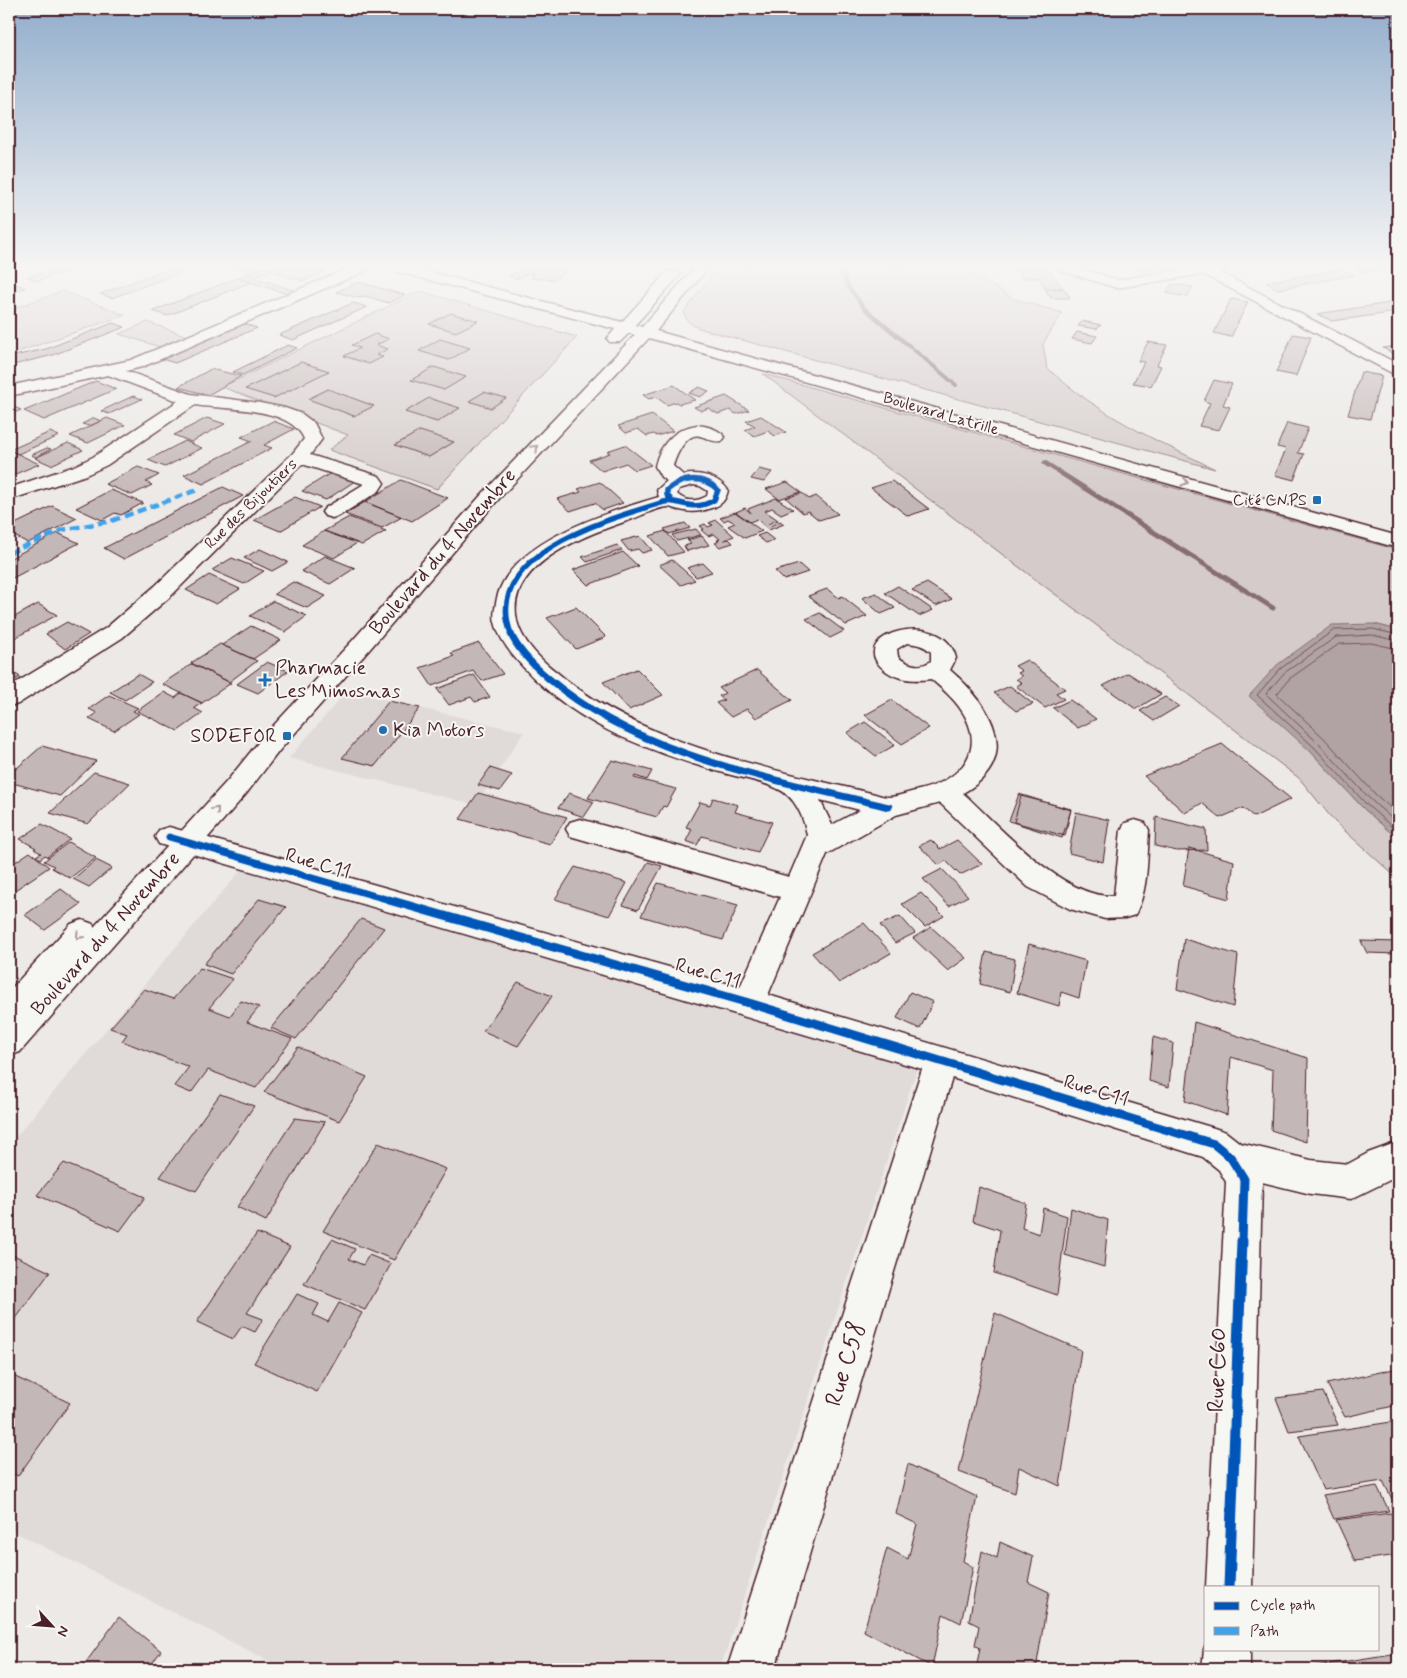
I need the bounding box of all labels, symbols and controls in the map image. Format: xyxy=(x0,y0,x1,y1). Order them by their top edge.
street label: Boulevard Latrille xyxy=(881,387,1002,441)
one-way arrow xyxy=(529,445,538,454)
street label: Rue des Bijoutiers xyxy=(200,454,302,554)
street label: Boulevard du 4 Novembre xyxy=(363,463,523,641)
one-way arrow xyxy=(1180,477,1188,487)
place label: Cité CNPS xyxy=(1233,490,1307,511)
marker: Cité CNPS xyxy=(1311,494,1323,506)
place label: Pharmacie Les Mimosnas xyxy=(275,655,401,705)
marker: Pharmacie Les Mimosnas xyxy=(259,674,271,686)
place label: Kia Motors xyxy=(393,717,484,744)
place label: SODEFOR xyxy=(190,723,277,750)
marker: Kia Motors xyxy=(377,724,389,736)
marker: SODEFOR xyxy=(281,730,293,742)
one-way arrow xyxy=(210,807,219,816)
street label: Rue C11 xyxy=(282,842,354,886)
street label: Boulevard du 4 Novembre xyxy=(25,846,187,1022)
one-way arrow xyxy=(76,930,85,939)
street label: Rue C11 xyxy=(672,952,744,996)
street label: Rue C11 xyxy=(1060,1068,1132,1114)
street label: Rue C58 xyxy=(818,1318,874,1410)
street label: Rue C60 xyxy=(1201,1327,1235,1413)
legend xyxy=(1204,1586,1380,1650)
text: Cycle path xyxy=(1250,1596,1315,1616)
north arrow xyxy=(28,1600,78,1650)
text: Path xyxy=(1250,1622,1279,1642)
text: N xyxy=(53,1623,73,1639)

